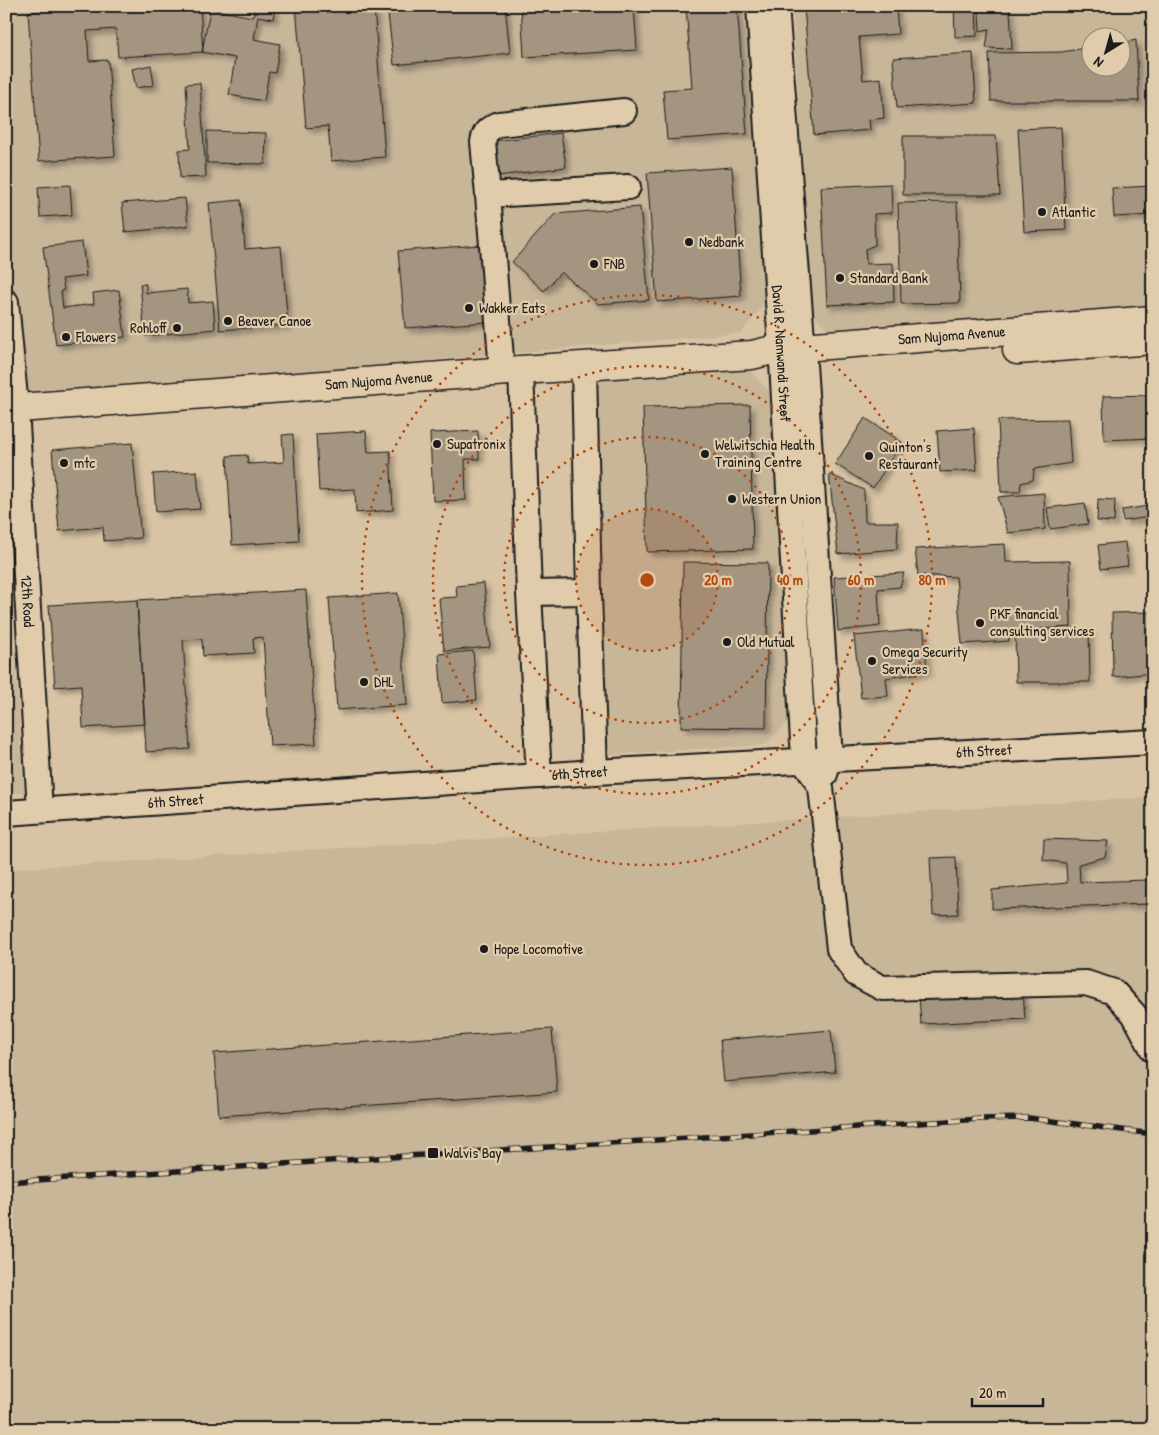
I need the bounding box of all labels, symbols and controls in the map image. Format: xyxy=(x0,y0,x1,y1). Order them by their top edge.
north arrow xyxy=(1082,28,1132,78)
text: N xyxy=(1089,53,1107,73)
place label: Atlantic xyxy=(1052,201,1096,222)
marker: Atlantic xyxy=(1036,206,1048,218)
place label: Nedbank xyxy=(699,231,744,252)
marker: Nedbank xyxy=(683,236,695,248)
place label: FNB xyxy=(603,253,625,274)
marker: FNB xyxy=(588,258,600,270)
place label: Standard Bank xyxy=(850,267,928,288)
marker: Standard Bank xyxy=(834,272,846,284)
street label: David R. Namwandi Street xyxy=(767,284,796,423)
place label: Wakker Eats xyxy=(479,297,545,318)
marker: Wakker Eats xyxy=(463,302,475,314)
place label: Beaver Canoe xyxy=(238,310,312,331)
marker: Beaver Canoe xyxy=(222,315,234,327)
place label: Rohloff xyxy=(130,317,167,338)
street label: Sam Nujoma Avenue xyxy=(897,320,1006,350)
marker: Rohloff xyxy=(171,322,183,334)
place label: Flowers xyxy=(75,326,116,347)
marker: Flowers xyxy=(60,331,72,343)
street label: Sam Nujoma Avenue xyxy=(324,366,433,395)
place label: Supatronix xyxy=(447,433,506,454)
place label: Welwitschia Health Training Centre xyxy=(715,434,815,472)
place label: Quinton's Restaurant xyxy=(879,436,939,474)
marker: Supatronix xyxy=(431,438,443,450)
marker: Welwitschia Health Training Centre xyxy=(699,448,711,460)
marker: Quinton's Restaurant xyxy=(863,450,875,462)
place label: mtc xyxy=(74,452,95,473)
marker: mtc xyxy=(58,457,70,469)
place label: Western Union xyxy=(742,488,822,509)
marker: Western Union xyxy=(726,493,738,505)
text: 20 m xyxy=(704,569,732,590)
text: 40 m xyxy=(777,569,803,590)
text: 60 m xyxy=(848,569,874,590)
text: 80 m xyxy=(919,569,945,590)
centre of rings xyxy=(638,571,656,589)
street label: 12th Road xyxy=(16,575,40,628)
place label: PKF financial consulting services xyxy=(990,603,1095,641)
marker: PKF financial consulting services xyxy=(974,617,986,629)
place label: Old Mutual xyxy=(737,631,795,652)
marker: Old Mutual xyxy=(721,636,733,648)
place label: Omega Security Services xyxy=(882,641,968,679)
marker: Omega Security Services xyxy=(866,655,878,667)
place label: DHL xyxy=(374,671,394,692)
marker: DHL xyxy=(358,676,370,688)
street label: 6th Street xyxy=(956,739,1013,763)
street label: 6th Street xyxy=(551,760,609,785)
street label: 6th Street xyxy=(147,788,205,813)
place label: Hope Locomotive xyxy=(494,938,583,959)
marker: Hope Locomotive xyxy=(478,943,490,955)
place label: Walvis Bay xyxy=(444,1142,502,1163)
marker: Walvis Bay xyxy=(426,1146,440,1160)
scale bar xyxy=(972,1375,1043,1407)
text: 20 m xyxy=(979,1382,1006,1403)

